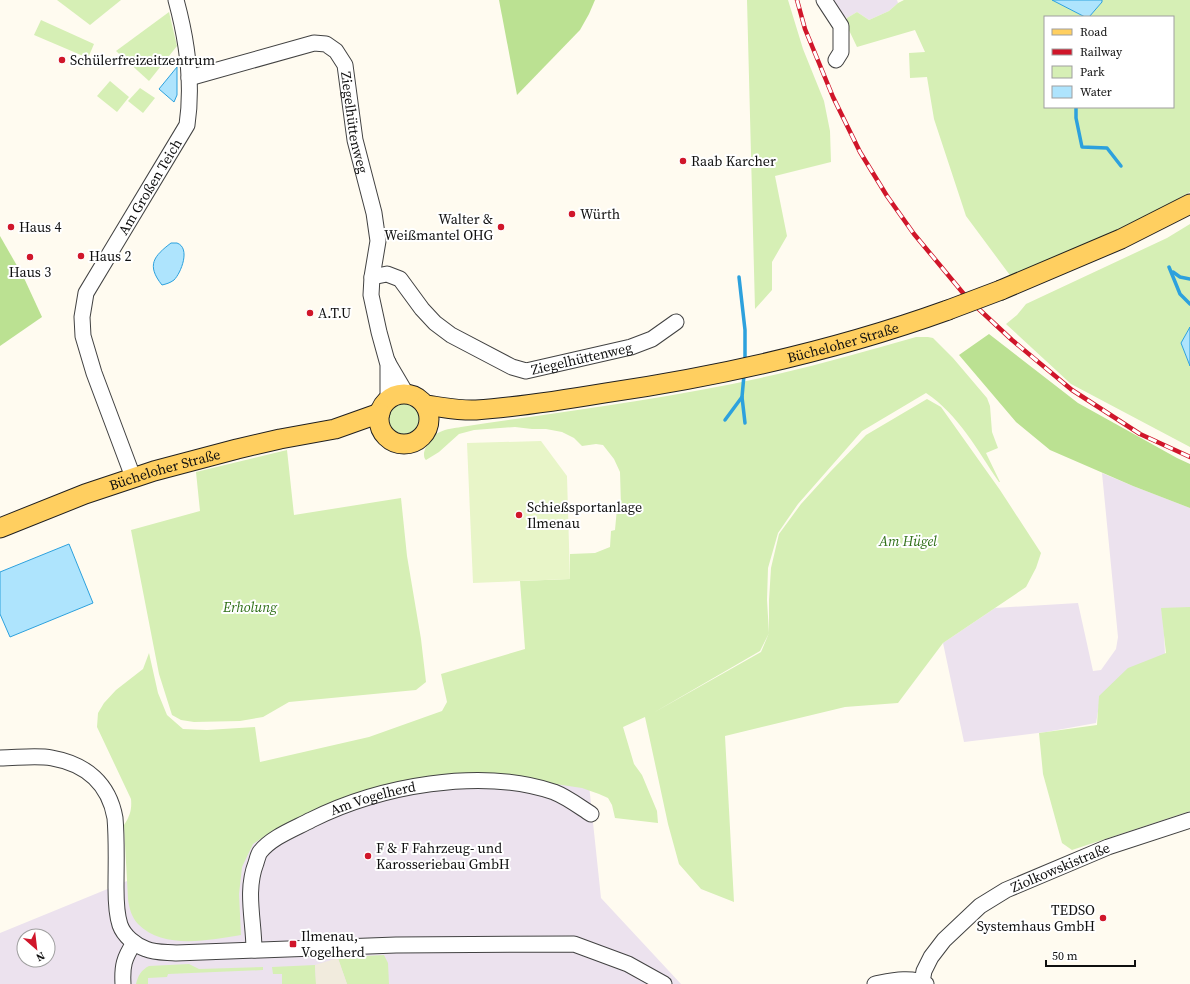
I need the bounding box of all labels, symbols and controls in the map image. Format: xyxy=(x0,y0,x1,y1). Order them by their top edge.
legend xyxy=(1044,16,1174,108)
text: Road xyxy=(1080,24,1107,40)
text: Railway xyxy=(1080,44,1123,60)
place label: Schülerfreizeitzentrum xyxy=(70,50,215,70)
marker: Schülerfreizeitzentrum xyxy=(57,55,67,65)
text: Park xyxy=(1080,64,1105,80)
street label: Ziegelhüttenweg xyxy=(336,70,373,176)
text: Water xyxy=(1080,84,1112,100)
street label: Am Großen Teich xyxy=(113,135,187,239)
place label: Raab Karcher xyxy=(691,151,776,171)
marker: Raab Karcher xyxy=(678,156,688,166)
place label: Würth xyxy=(580,204,620,224)
place label: Walter & Weißmantel OHG xyxy=(384,209,493,245)
marker: Würth xyxy=(567,209,577,219)
place label: Haus 4 xyxy=(19,217,61,237)
marker: Haus 4 xyxy=(6,222,16,232)
marker: Walter & Weißmantel OHG xyxy=(496,222,506,232)
place label: Haus 2 xyxy=(89,246,131,266)
marker: Haus 2 xyxy=(76,251,86,261)
marker: Haus 3 xyxy=(25,252,35,262)
place label: Haus 3 xyxy=(9,262,51,282)
place label: A.T.U xyxy=(318,303,351,323)
marker: A.T.U xyxy=(305,308,315,318)
street label: Bücheloher Straße xyxy=(785,317,901,368)
street label: Ziegelhüttenweg xyxy=(529,337,634,380)
street label: Bücheloher Straße xyxy=(106,444,223,495)
place label: Schießsportanlage Ilmenau xyxy=(527,497,642,533)
marker: Schießsportanlage Ilmenau xyxy=(514,510,524,520)
park label: Am Hügel xyxy=(878,531,937,551)
park label: Erholung xyxy=(222,597,278,617)
street label: Am Vogelherd xyxy=(327,776,417,820)
street label: Ziolkowskistraße xyxy=(1007,837,1113,897)
place label: F & F Fahrzeug- und Karosseriebau GmbH xyxy=(376,838,510,874)
marker: F & F Fahrzeug- und Karosseriebau GmbH xyxy=(363,851,373,861)
place label: TEDSO Systemhaus GmbH xyxy=(977,900,1095,936)
marker: TEDSO Systemhaus GmbH xyxy=(1098,913,1108,923)
place label: Ilmenau, Vogelherd xyxy=(301,926,365,962)
north arrow xyxy=(16,928,56,968)
marker: Ilmenau, Vogelherd xyxy=(288,939,298,949)
scale bar xyxy=(1046,942,1135,968)
text: N xyxy=(33,948,48,965)
text: 50 m xyxy=(1052,948,1078,964)

